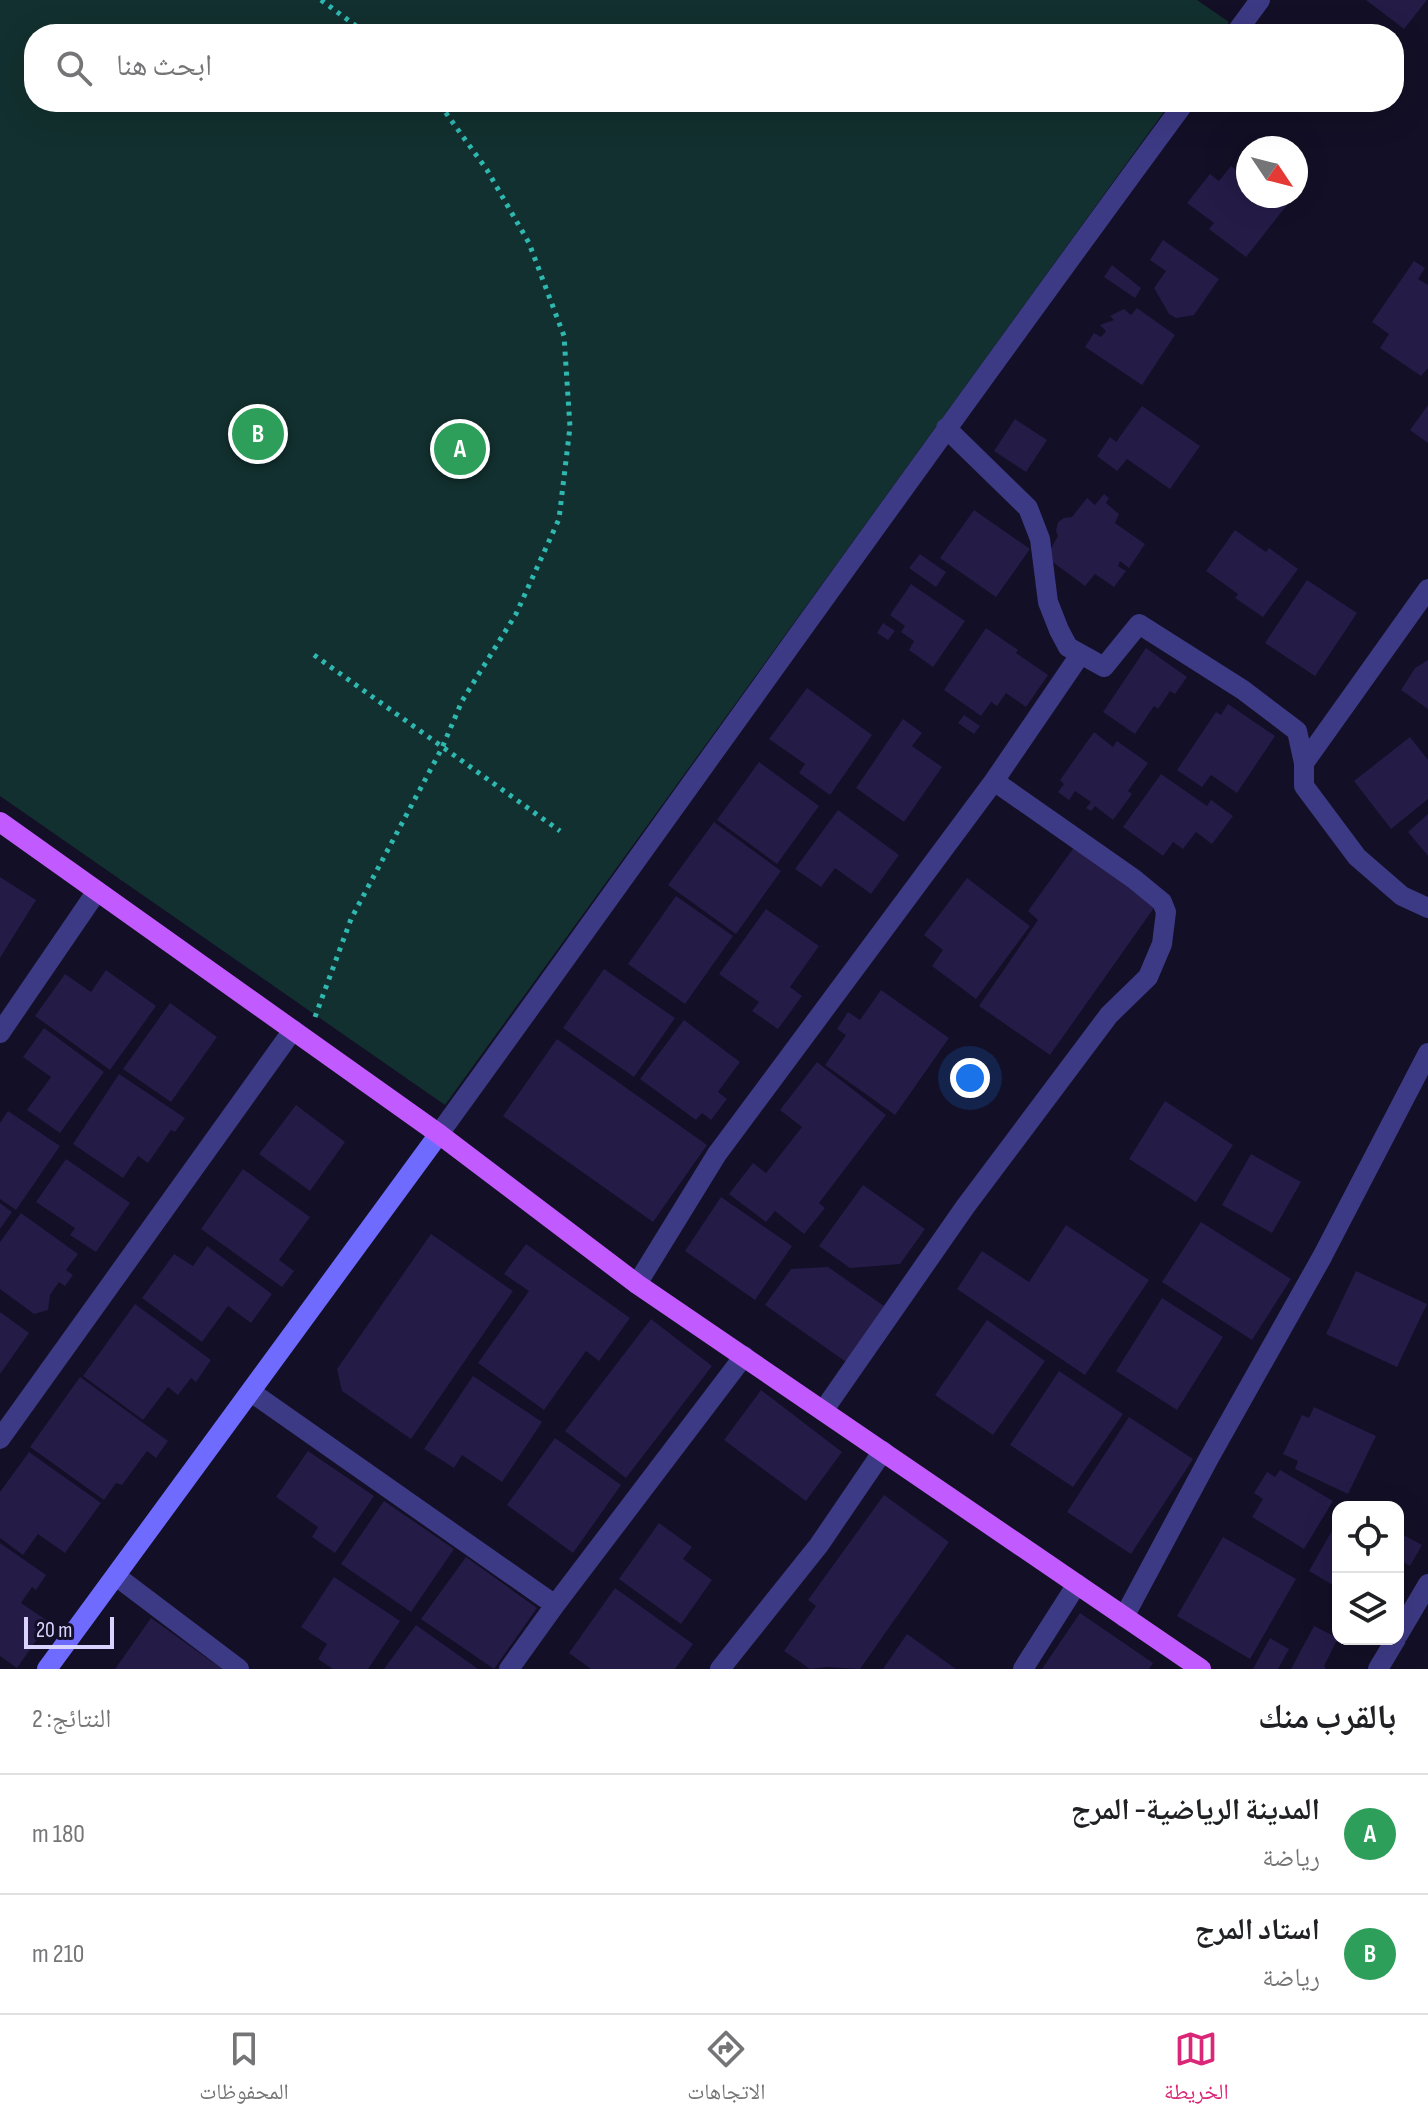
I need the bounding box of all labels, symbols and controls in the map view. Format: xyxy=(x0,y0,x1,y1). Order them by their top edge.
search box xyxy=(24,24,1404,112)
icon: search xyxy=(52,46,96,90)
text: ابحث هنا xyxy=(116,48,212,84)
north arrow xyxy=(1236,136,1308,208)
pin: B xyxy=(232,404,284,464)
pin: A xyxy=(434,419,486,479)
your location xyxy=(950,1058,990,1098)
map controls xyxy=(1332,1501,1404,1645)
button: locate xyxy=(1332,1501,1404,1573)
button: layers xyxy=(1332,1573,1404,1645)
scale bar xyxy=(24,1613,114,1649)
text: 20 m xyxy=(36,1617,73,1644)
text: بالقرب منك xyxy=(1258,1697,1396,1738)
text: النتائج: 2 xyxy=(32,1704,111,1735)
text: المدينة الرياضية- المرج xyxy=(1071,1792,1320,1828)
text: 180 m xyxy=(32,1819,85,1850)
text: A xyxy=(1364,1819,1376,1850)
text: رياضة xyxy=(1262,1843,1320,1874)
text: استاد المرج xyxy=(1194,1912,1320,1948)
text: 210 m xyxy=(32,1939,84,1970)
text: B xyxy=(1364,1939,1376,1970)
text: رياضة xyxy=(1262,1963,1320,1994)
tab: المحفوظات xyxy=(199,2027,289,2113)
tab: الاتجاهات xyxy=(687,2027,765,2113)
tab: الخريطة xyxy=(1164,2027,1229,2113)

